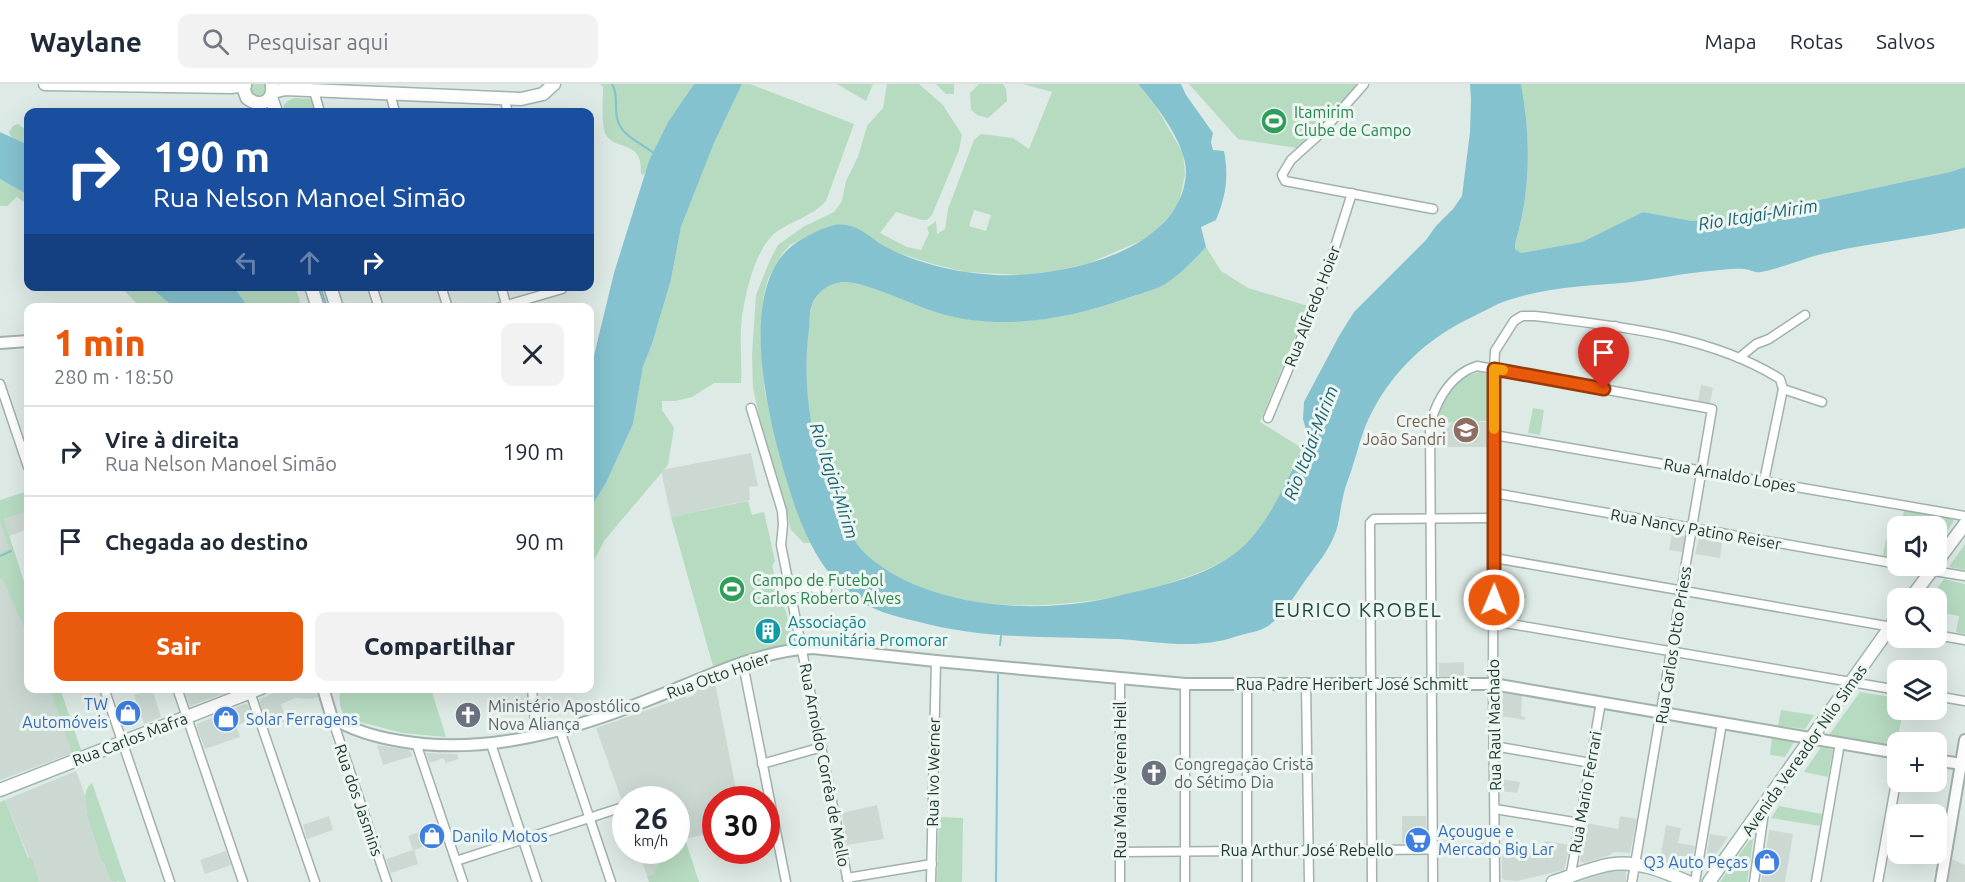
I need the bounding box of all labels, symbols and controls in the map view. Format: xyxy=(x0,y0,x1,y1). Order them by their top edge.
search box xyxy=(178,14,598,68)
icon: search xyxy=(199,25,232,58)
text: Waylane xyxy=(30,26,142,57)
text: Pesquisar aqui xyxy=(247,29,389,54)
text: Mapa xyxy=(1705,29,1757,53)
text: Rotas xyxy=(1790,29,1843,53)
text: Salvos xyxy=(1876,29,1935,53)
place label: Itamirim Clube de Campo xyxy=(1294,103,1411,139)
sports icon: Itamirim Clube de Campo xyxy=(1259,106,1289,136)
icon: right xyxy=(54,132,132,210)
text: 190 m xyxy=(153,133,270,180)
text: Rua Nelson Manoel Simão xyxy=(153,182,466,212)
water label: Rio Itajaí-Mirim xyxy=(1697,195,1819,233)
street label: Rua Alfredo Hoier xyxy=(1281,243,1343,369)
icon: left xyxy=(230,246,263,279)
icon: ahead xyxy=(293,246,326,279)
icon: right xyxy=(356,246,389,279)
text: 1 min xyxy=(54,322,146,363)
button: close xyxy=(501,323,564,386)
pin xyxy=(1578,327,1629,389)
icon: arrive xyxy=(1587,336,1620,369)
text: 280 m · 18:50 xyxy=(54,365,174,388)
water label: Rio Itajaí-Mirim xyxy=(1279,383,1341,503)
place label: Creche João Sandri xyxy=(1362,412,1446,448)
school or university icon: Creche João Sandri xyxy=(1451,415,1481,445)
water label: Rio Itajaí-Mirim xyxy=(807,420,863,541)
text: Vire à direita xyxy=(105,427,239,452)
icon: right xyxy=(54,435,87,468)
text: 190 m xyxy=(503,439,564,464)
text: Rua Nelson Manoel Simão xyxy=(105,452,337,475)
street label: Rua Arnaldo Lopes xyxy=(1662,454,1798,496)
street label: Rua Nancy Patino Reiser xyxy=(1609,505,1783,553)
map controls xyxy=(1887,516,1947,864)
button: sound xyxy=(1887,516,1947,576)
icon: arrive xyxy=(54,525,87,558)
text: Chegada ao destino xyxy=(105,529,308,554)
text: 90 m xyxy=(515,529,564,554)
street label: Rua Carlos Otto Priess xyxy=(1652,565,1694,725)
position arrow xyxy=(1462,568,1526,632)
place label: Campo de Futebol Carlos Roberto Alves xyxy=(752,571,901,607)
sports icon: Campo de Futebol Carlos Roberto Alves xyxy=(717,574,747,604)
button: search xyxy=(1887,588,1947,648)
district label: EURICO KROBEL xyxy=(1274,598,1442,621)
button: Sair xyxy=(54,612,303,681)
button: Compartilhar xyxy=(315,612,564,681)
place label: Associação Comunitária Promorar xyxy=(788,613,948,649)
building icon: Associação Comunitária Promorar xyxy=(753,616,783,646)
street label: Rua Otto Hoier xyxy=(664,648,772,702)
street label: Rua Raul Machado xyxy=(1484,659,1504,791)
button: layers xyxy=(1887,660,1947,720)
street label: Avenida Vereador Nilo Simas xyxy=(1738,661,1870,839)
street label: Rua Arnoldo Corrêa de Mello xyxy=(796,662,854,868)
street label: Rua Padre Heribert José Schmitt xyxy=(1236,675,1469,693)
place label: TW Automóveis xyxy=(22,695,108,731)
place label: Ministério Apostólico Nova Aliança xyxy=(488,697,640,733)
shop icon: TW Automóveis xyxy=(113,698,143,728)
church icon: Ministério Apostólico Nova Aliança xyxy=(453,700,483,730)
street label: Rua Maria Verena Heil xyxy=(1111,701,1129,859)
shop icon: Solar Ferragens xyxy=(211,704,241,734)
street label: Rua Carlos Mafra xyxy=(70,709,190,769)
place label: Solar Ferragens xyxy=(246,710,358,728)
street label: Rua Ivo Werner xyxy=(923,717,943,827)
street label: Rua Mario Ferrari xyxy=(1565,730,1605,854)
button: + xyxy=(1887,732,1947,792)
street label: Rua dos Jasmins xyxy=(331,742,387,858)
place label: Congregação Cristã do Sétimo Dia xyxy=(1174,755,1314,791)
church icon: Congregação Cristã do Sétimo Dia xyxy=(1139,758,1169,788)
speed limit sign: 30 xyxy=(702,786,780,864)
text: 26 xyxy=(634,801,668,835)
button: − xyxy=(1887,804,1947,864)
shop icon: Danilo Motos xyxy=(417,821,447,851)
place label: Açougue e Mercado Big Lar xyxy=(1438,822,1554,858)
supermarket icon: Açougue e Mercado Big Lar xyxy=(1403,825,1433,855)
place label: Danilo Motos xyxy=(452,827,548,845)
text: km/h xyxy=(634,832,668,849)
street label: Rua Arthur José Rebello xyxy=(1220,841,1394,859)
shop icon: Q3 Auto Peças xyxy=(1752,847,1782,877)
place label: Q3 Auto Peças xyxy=(1643,853,1748,871)

